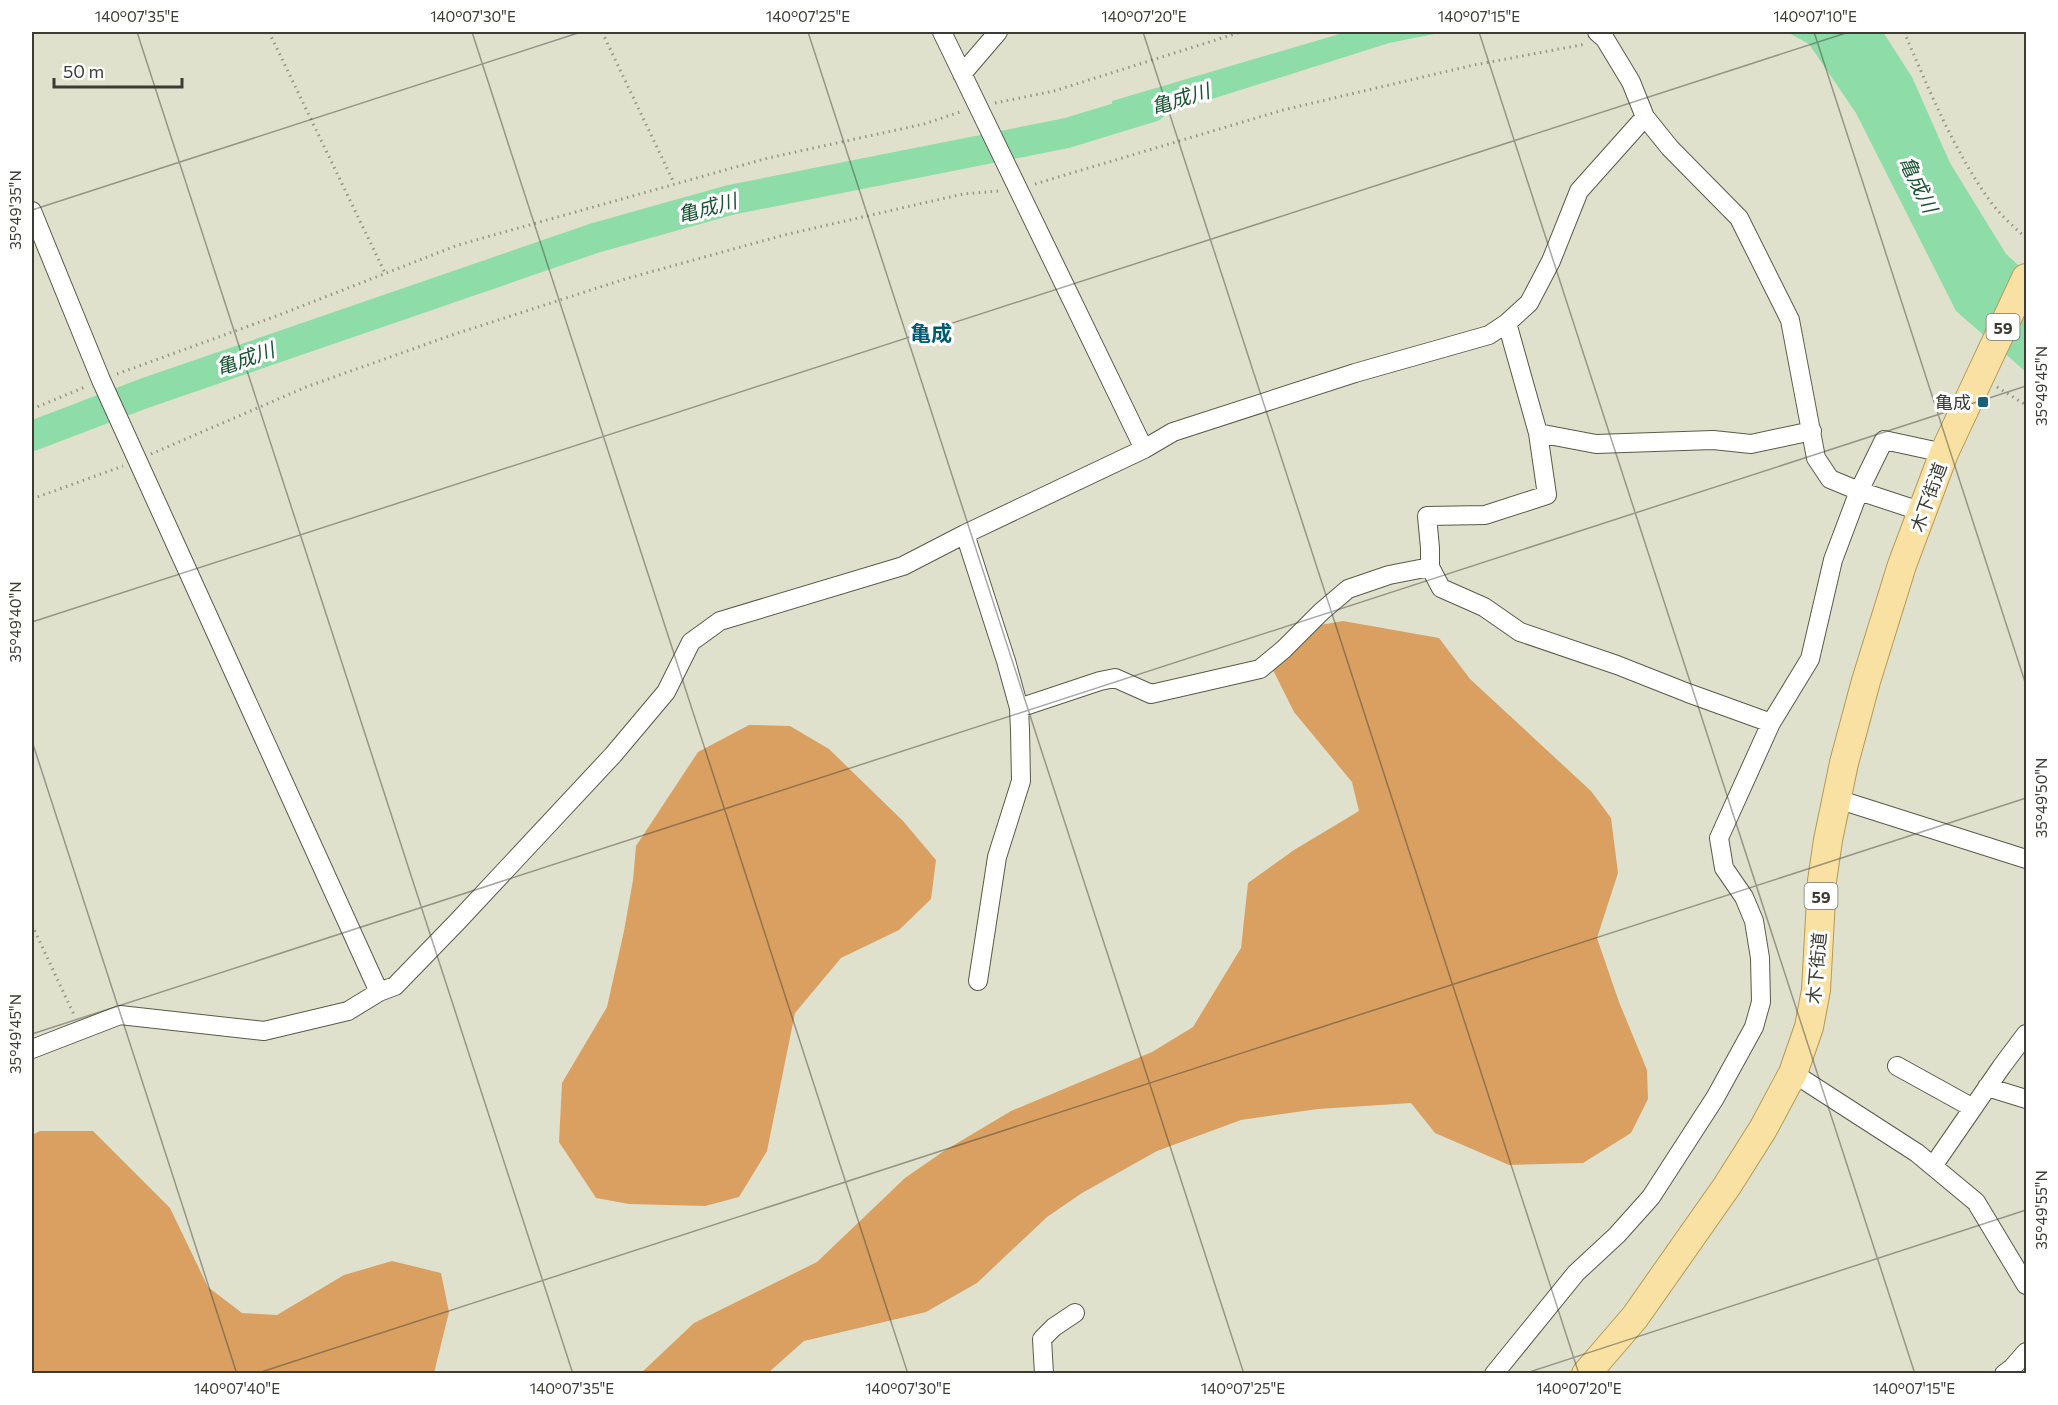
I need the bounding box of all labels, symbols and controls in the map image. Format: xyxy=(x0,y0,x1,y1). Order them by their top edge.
text: 140°07'35"E xyxy=(95,7,179,25)
text: 140°07'30"E xyxy=(430,7,516,25)
text: 140°07'25"E xyxy=(766,7,850,25)
text: 140°07'20"E xyxy=(1101,7,1187,25)
text: 140°07'15"E xyxy=(1438,7,1520,25)
text: 140°07'10"E xyxy=(1773,7,1857,25)
scale bar xyxy=(54,51,182,89)
text: 50 m xyxy=(63,60,104,82)
water label: 亀成川 xyxy=(1148,77,1214,118)
water label: 亀成川 xyxy=(1895,152,1944,218)
text: 35°49'35"N xyxy=(6,170,24,250)
water label: 亀成川 xyxy=(675,187,741,226)
road number: 59 xyxy=(1986,314,2020,340)
district label: 亀成 xyxy=(910,320,952,345)
water label: 亀成川 xyxy=(213,336,279,379)
text: 35°49'45"N xyxy=(2032,346,2050,426)
place label: 亀成 xyxy=(1935,391,1971,413)
marker: 亀成 xyxy=(1976,395,1990,409)
street label: 木下街道 xyxy=(1905,459,1951,535)
text: 35°49'40"N xyxy=(6,581,24,663)
text: 35°49'50"N xyxy=(2032,758,2050,838)
road number: 59 xyxy=(1804,883,1838,909)
street label: 木下街道 xyxy=(1802,931,1830,1005)
text: 35°49'45"N xyxy=(6,994,24,1074)
text: 35°49'55"N xyxy=(2032,1170,2050,1250)
text: 140°07'40"E xyxy=(194,1379,280,1397)
text: 140°07'35"E xyxy=(530,1379,614,1397)
text: 140°07'30"E xyxy=(865,1379,951,1397)
text: 140°07'25"E xyxy=(1201,1379,1285,1397)
text: 140°07'20"E xyxy=(1536,1379,1622,1397)
text: 140°07'15"E xyxy=(1873,1379,1955,1397)

